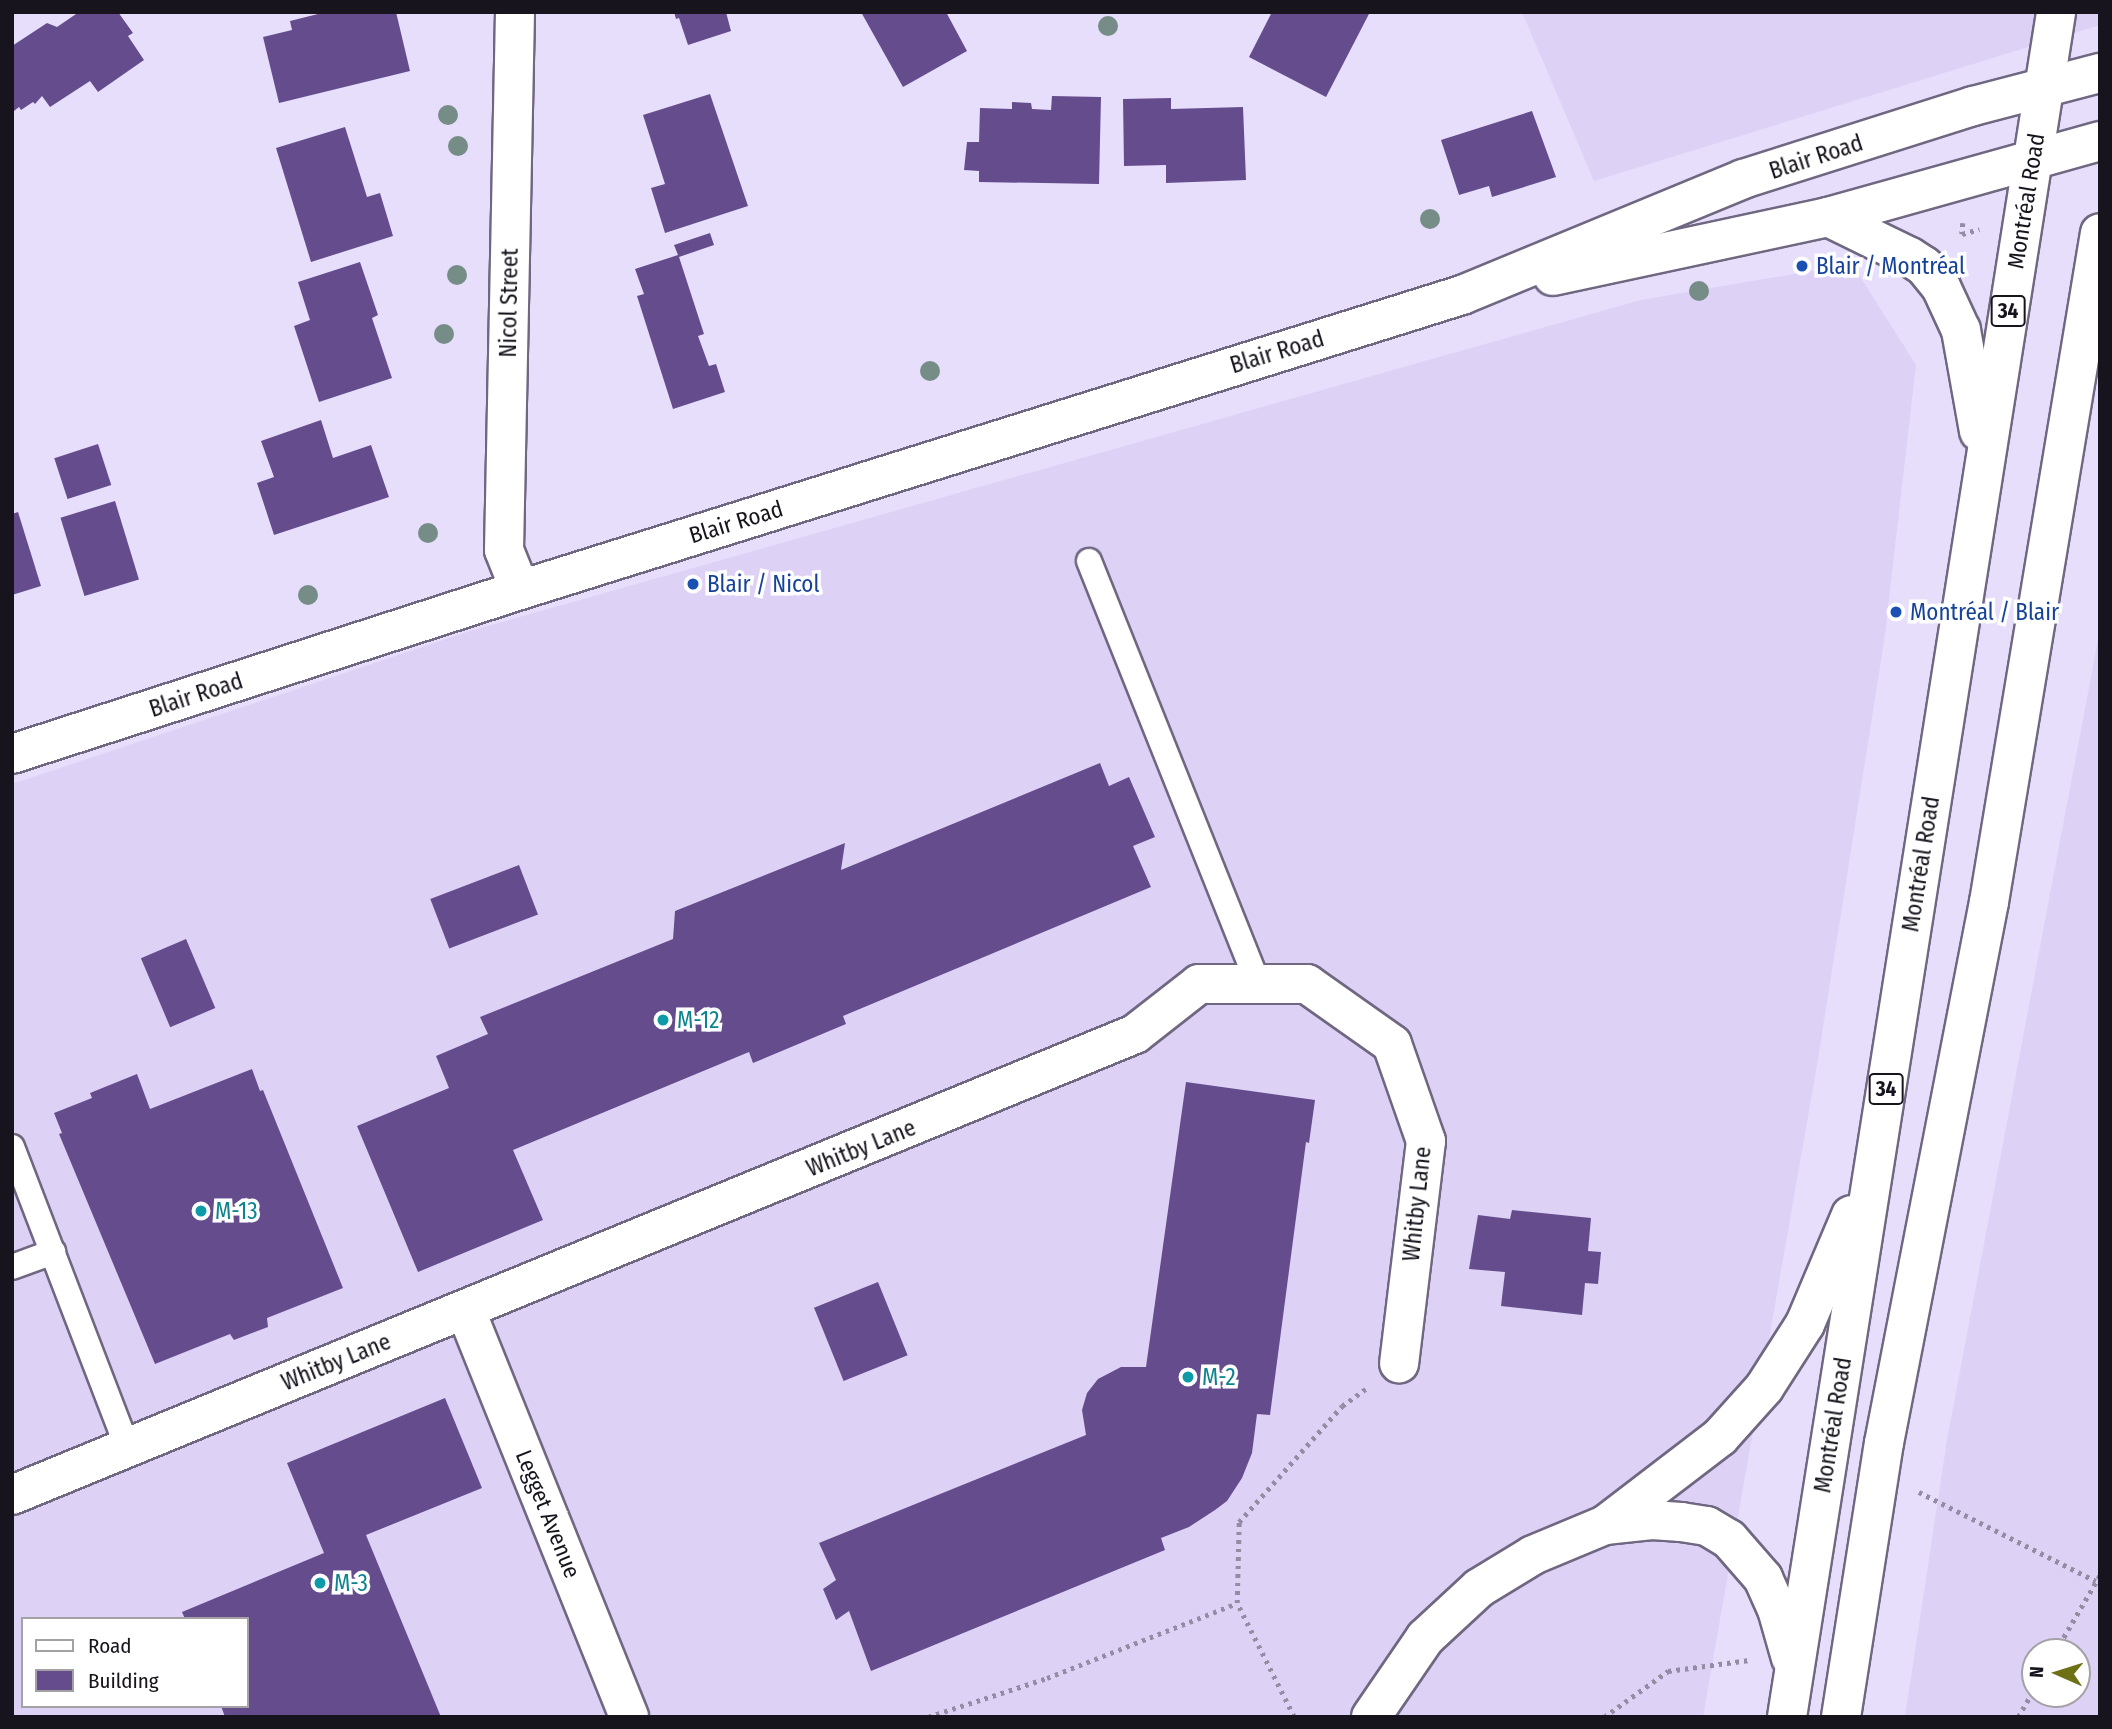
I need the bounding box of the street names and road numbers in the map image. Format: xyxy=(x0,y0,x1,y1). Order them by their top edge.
street label: Blair Road xyxy=(1766,129,1866,185)
street label: Montréal Road xyxy=(2002,131,2050,271)
street label: Nicol Street xyxy=(494,248,524,358)
road number: 34 xyxy=(1990,294,2025,328)
street label: Blair Road xyxy=(1227,325,1327,379)
street label: Blair Road xyxy=(686,495,786,549)
street label: Blair Road xyxy=(146,667,246,723)
street label: Montréal Road xyxy=(1897,794,1945,934)
road number: 34 xyxy=(1868,1072,1904,1106)
street label: Whitby Lane xyxy=(802,1114,920,1182)
street label: Whitby Lane xyxy=(1397,1145,1437,1263)
street label: Whitby Lane xyxy=(277,1328,395,1396)
street label: Montréal Road xyxy=(1809,1355,1857,1495)
street label: Legget Avenue xyxy=(510,1446,586,1582)

